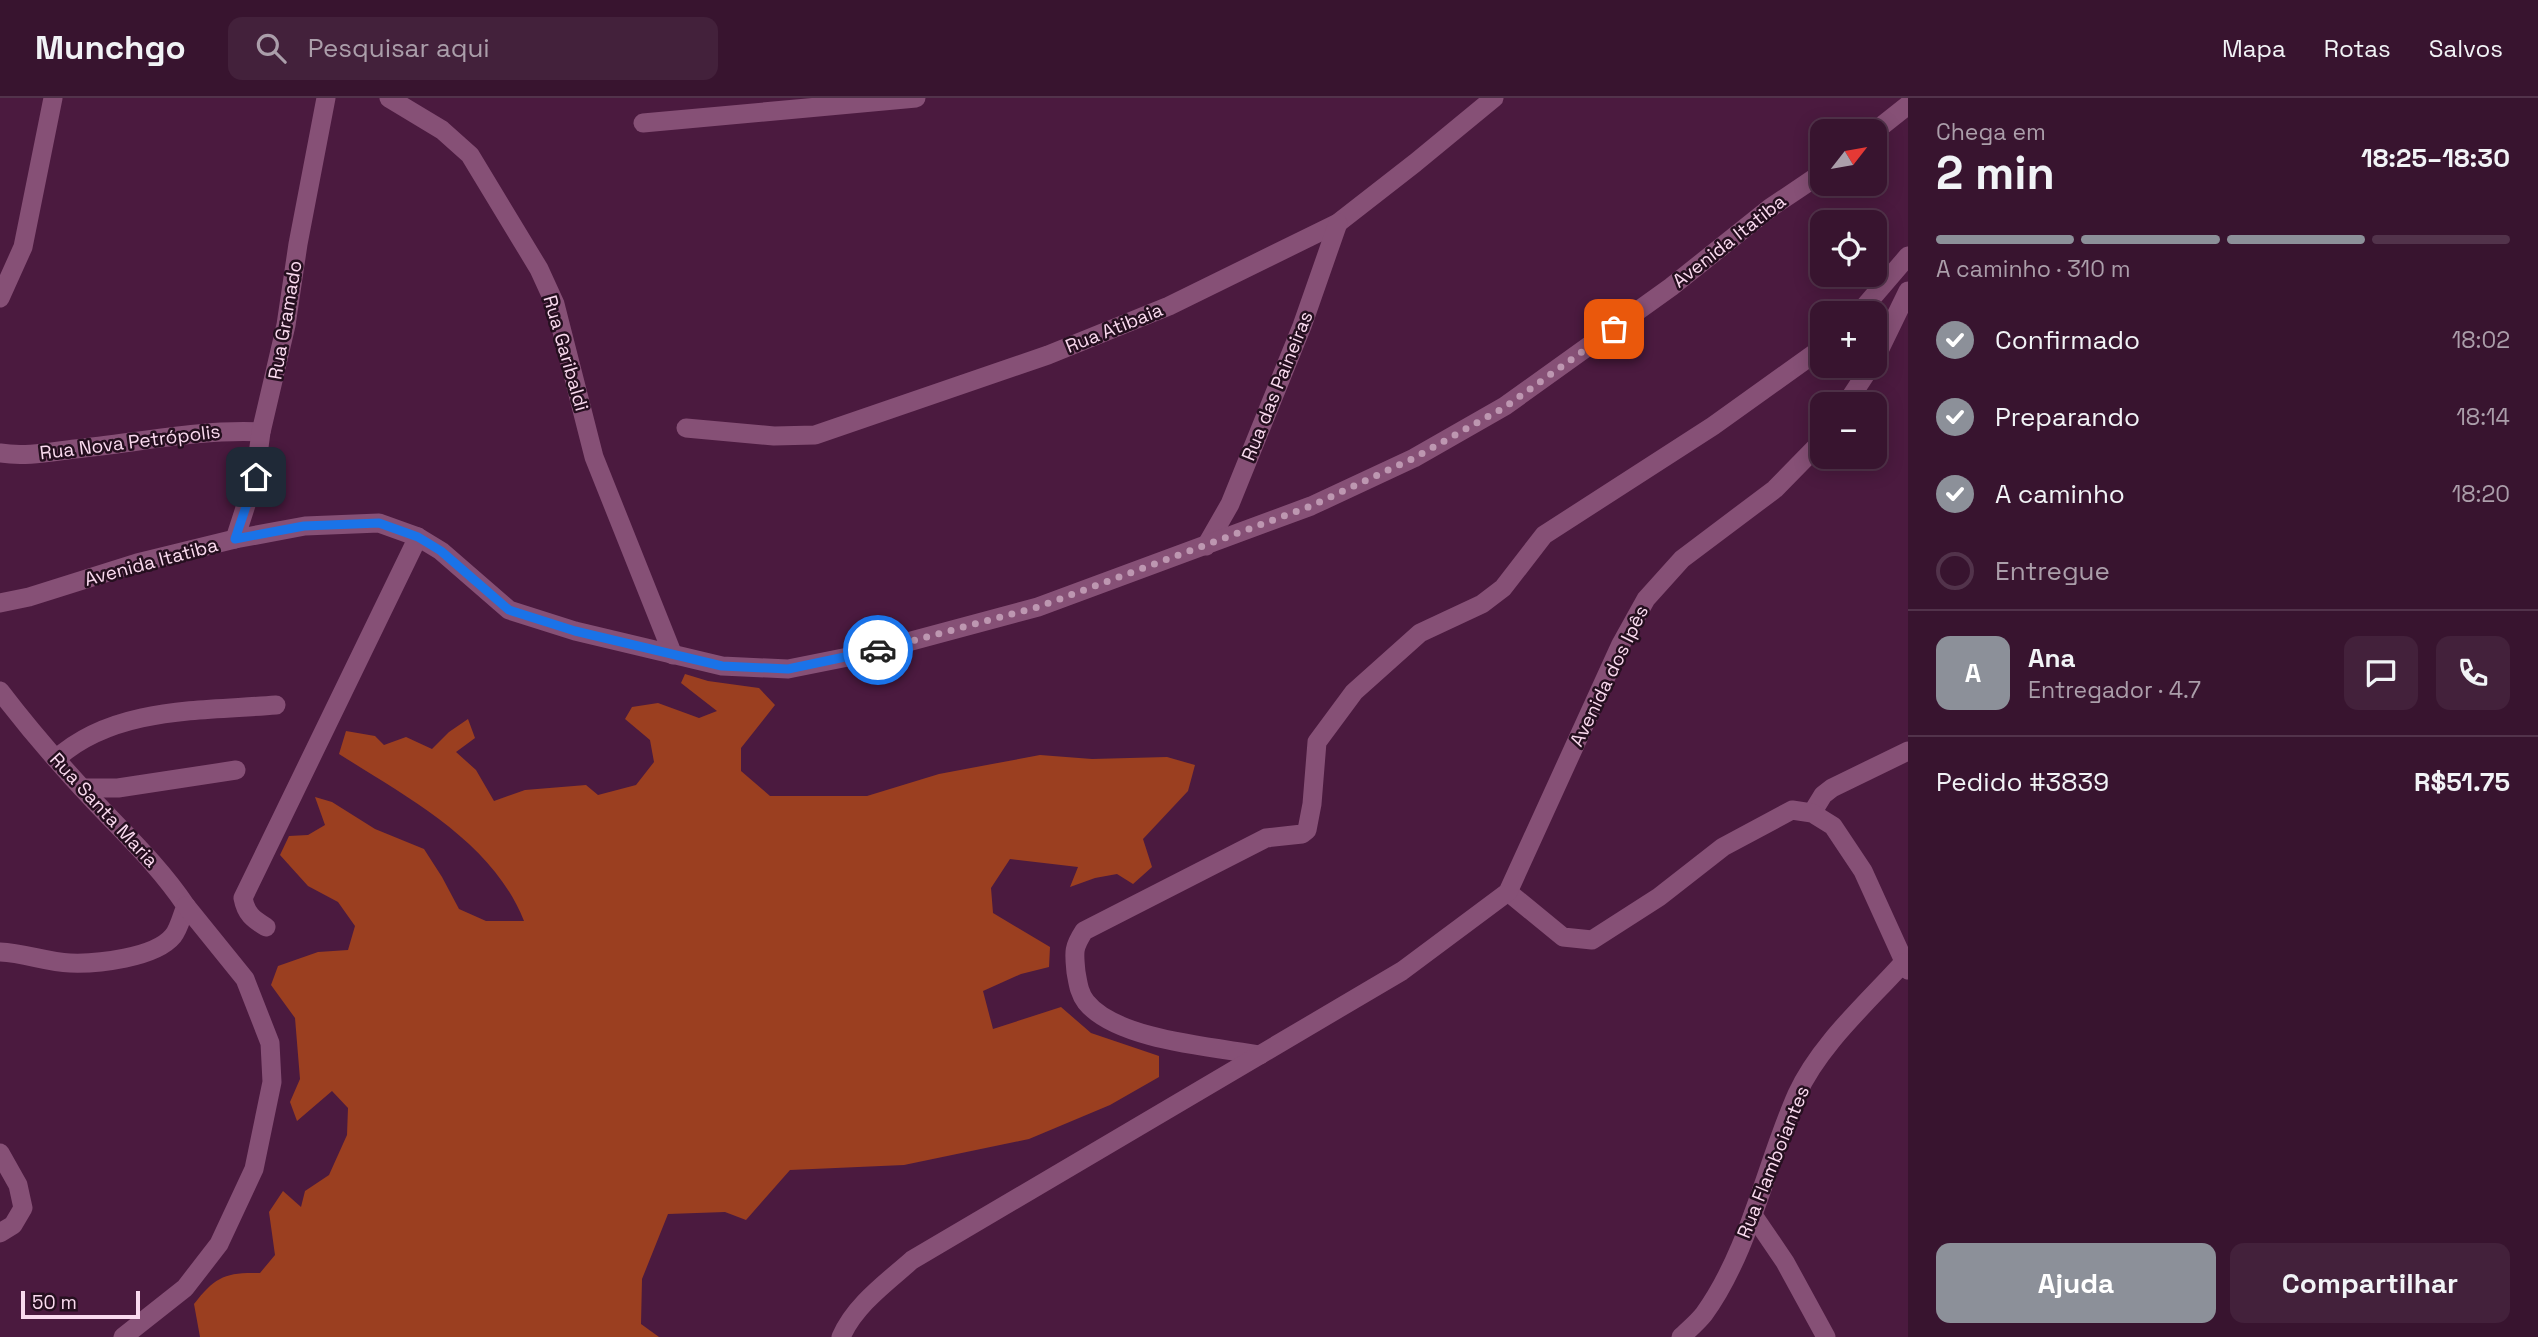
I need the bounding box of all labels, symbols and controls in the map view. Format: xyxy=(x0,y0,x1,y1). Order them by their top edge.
search box xyxy=(228,17,718,80)
text: Munchgo xyxy=(35,27,186,69)
icon: search xyxy=(252,29,290,67)
text: Pesquisar aqui xyxy=(308,31,490,65)
text: Mapa xyxy=(2222,33,2286,64)
text: Rotas xyxy=(2324,33,2391,64)
text: Salvos xyxy=(2429,33,2503,64)
text: Chega em xyxy=(1936,117,2046,147)
north arrow xyxy=(1810,119,1886,196)
map controls xyxy=(1810,119,1887,469)
text: 18:25–18:30 xyxy=(2361,141,2510,175)
text: 2 min xyxy=(1936,144,2055,202)
street label: Avenida Itatiba xyxy=(1667,189,1791,293)
button: locate xyxy=(1810,210,1887,287)
text: A caminho · 310 m xyxy=(1936,254,2131,284)
street label: Rua Gramado xyxy=(262,258,308,382)
street label: Rua Garibaldi xyxy=(538,292,594,414)
street label: Rua Atibaia xyxy=(1062,297,1166,359)
pin xyxy=(1584,299,1644,359)
button: + xyxy=(1810,301,1887,378)
street label: Rua das Paineiras xyxy=(1236,307,1318,465)
icon: bag xyxy=(1595,310,1633,348)
icon: check xyxy=(1936,321,1974,359)
text: Confirmado xyxy=(1995,323,2140,357)
text: 18:02 xyxy=(2452,325,2510,355)
button: − xyxy=(1810,392,1887,469)
icon: check xyxy=(1936,398,1974,436)
text: Preparando xyxy=(1995,400,2140,434)
text: 18:14 xyxy=(2456,402,2510,432)
street label: Rua Nova Petrópolis xyxy=(38,419,222,465)
pin xyxy=(226,447,286,507)
icon: home xyxy=(237,458,275,496)
icon: check xyxy=(1936,475,1974,513)
text: A caminho xyxy=(1995,477,2125,511)
text: 18:20 xyxy=(2452,479,2510,509)
street label: Avenida Itatiba xyxy=(81,532,221,592)
text: Entregue xyxy=(1995,554,2110,588)
street label: Avenida dos Ipês xyxy=(1564,601,1654,751)
courier xyxy=(843,615,913,685)
icon: car xyxy=(859,631,897,669)
button: chat xyxy=(2344,636,2418,710)
button: phone xyxy=(2436,636,2510,710)
text: Ana xyxy=(2028,641,2076,675)
text: A xyxy=(1965,656,1981,690)
text: Entregador · 4.7 xyxy=(2028,675,2201,705)
street label: Rua Santa Maria xyxy=(44,747,164,873)
text: Pedido #3839 xyxy=(1936,765,2109,799)
text: R$51.75 xyxy=(2414,765,2510,799)
street label: Rua Flamboiantes xyxy=(1731,1082,1815,1242)
button: Ajuda xyxy=(1936,1243,2216,1323)
button: Compartilhar xyxy=(2230,1243,2510,1323)
scale bar xyxy=(21,1288,140,1320)
text: 50 m xyxy=(32,1290,77,1315)

